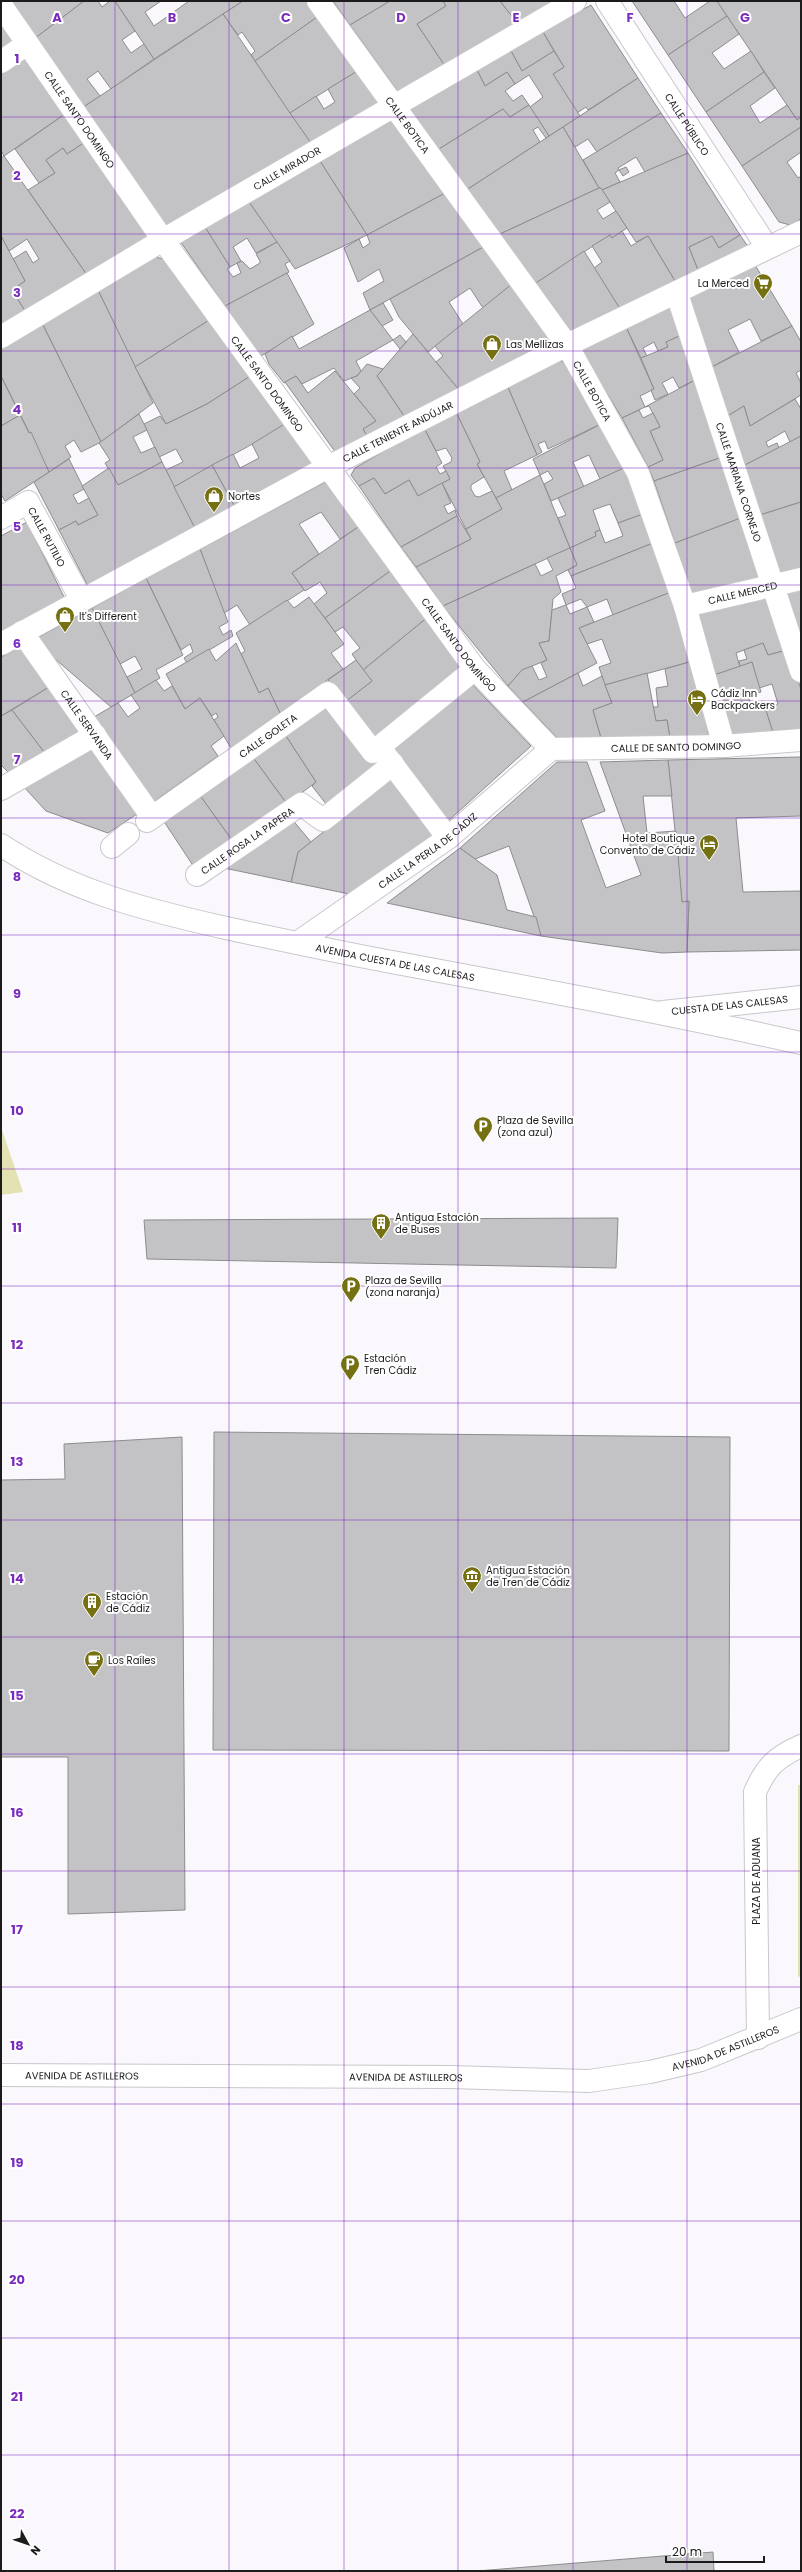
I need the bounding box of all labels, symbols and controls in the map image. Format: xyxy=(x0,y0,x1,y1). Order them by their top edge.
text: A xyxy=(52,8,62,27)
text: B xyxy=(168,8,177,27)
text: C xyxy=(281,8,291,27)
text: D xyxy=(396,8,406,27)
text: E xyxy=(512,8,520,27)
text: F xyxy=(626,8,634,27)
text: G xyxy=(740,8,750,27)
text: 1 xyxy=(15,49,19,68)
street label: CALLE SANTO DOMINGO xyxy=(41,68,118,172)
street label: CALLE PÚBLICO xyxy=(661,90,713,159)
street label: CALLE BOTICA xyxy=(381,94,433,157)
street label: CALLE MIRADOR xyxy=(250,143,324,194)
text: 2 xyxy=(13,166,21,185)
supermarket icon: La Merced xyxy=(752,272,774,300)
place label: La Merced xyxy=(698,276,749,291)
text: 3 xyxy=(13,283,21,302)
street label: CALLE SANTO DOMINGO xyxy=(227,333,307,435)
shop icon: Las Mellizas xyxy=(481,333,503,361)
place label: Las Mellizas xyxy=(506,337,564,352)
street label: CALLE BOTICA xyxy=(569,358,615,424)
street label: CALLE TENIENTE ANDÚJAR xyxy=(340,397,456,466)
text: 4 xyxy=(13,400,22,419)
street label: CALLE MARIANA CORNEJO xyxy=(712,420,765,544)
shop icon: Nortes xyxy=(203,485,225,513)
place label: Nortes xyxy=(228,489,260,504)
street label: CALLE RUTILIO xyxy=(24,504,69,570)
text: 5 xyxy=(13,517,21,536)
street label: CALLE MERCED xyxy=(706,578,779,608)
street label: CALLE SANTO DOMINGO xyxy=(418,595,500,695)
shop icon: It's Different xyxy=(54,605,76,633)
place label: It's Different xyxy=(79,609,137,624)
text: 6 xyxy=(13,634,21,653)
place label: Cádiz Inn Backpackers xyxy=(711,686,775,713)
street label: CALLE SERVANDA xyxy=(57,687,117,763)
hotel icon: Cádiz Inn Backpackers xyxy=(686,688,708,716)
street label: CALLE GOLETA xyxy=(236,710,301,762)
street label: CALLE DE SANTO DOMINGO xyxy=(611,738,742,756)
text: 7 xyxy=(14,750,21,769)
street label: CALLE ROSA LA PAPERA xyxy=(198,804,298,878)
street label: CALLE LA PERLA DE CÁDIZ xyxy=(375,809,480,892)
place label: Hotel Boutique Convento de Cádiz xyxy=(600,831,695,858)
hotel icon: Hotel Boutique Convento de Cádiz xyxy=(698,833,720,861)
text: 8 xyxy=(13,867,21,886)
street label: AVENIDA CUESTA DE LAS CALESAS xyxy=(314,940,476,985)
text: 9 xyxy=(13,984,21,1003)
street label: CUESTA DE LAS CALESAS xyxy=(671,991,789,1019)
text: 10 xyxy=(10,1101,24,1120)
place label: Plaza de Sevilla (zona azul) xyxy=(497,1113,573,1140)
parking icon: Plaza de Sevilla (zona azul) xyxy=(472,1115,494,1143)
place label: Antigua Estación de Buses xyxy=(395,1210,479,1237)
building icon: Antigua Estación de Buses xyxy=(370,1212,392,1240)
text: 11 xyxy=(12,1218,22,1237)
place label: Plaza de Sevilla (zona naranja) xyxy=(365,1273,441,1300)
parking icon: Plaza de Sevilla (zona naranja) xyxy=(340,1275,362,1303)
text: 12 xyxy=(11,1335,24,1354)
place label: Estación Tren Cádiz xyxy=(364,1351,417,1378)
parking icon: Estación Tren Cádiz xyxy=(339,1353,361,1381)
text: 13 xyxy=(11,1452,24,1471)
place label: Antigua Estación de Tren de Cádiz xyxy=(486,1563,570,1590)
museum icon: Antigua Estación de Tren de Cádiz xyxy=(461,1565,483,1593)
text: 14 xyxy=(10,1569,24,1588)
place label: Estación de Cádiz xyxy=(106,1589,150,1616)
building icon: Estación de Cádiz xyxy=(81,1591,103,1619)
cafe icon: Los Raíles xyxy=(83,1649,105,1677)
place label: Los Raíles xyxy=(108,1653,156,1668)
text: 15 xyxy=(10,1686,24,1705)
text: 16 xyxy=(10,1803,24,1822)
street label: PLAZA DE ADUANA xyxy=(749,1837,764,1925)
text: 17 xyxy=(11,1920,23,1939)
street label: AVENIDA DE ASTILLEROS xyxy=(670,2022,782,2075)
text: 18 xyxy=(10,2036,24,2055)
street label: AVENIDA DE ASTILLEROS xyxy=(25,2068,139,2084)
street label: AVENIDA DE ASTILLEROS xyxy=(349,2070,463,2085)
text: 19 xyxy=(11,2153,23,2172)
text: 20 xyxy=(9,2270,25,2289)
text: 21 xyxy=(11,2387,23,2406)
text: 22 xyxy=(10,2504,25,2523)
north arrow xyxy=(8,2524,48,2564)
scale bar xyxy=(666,2538,764,2564)
text: N xyxy=(27,2542,44,2559)
text: 20 m xyxy=(672,2543,702,2560)

